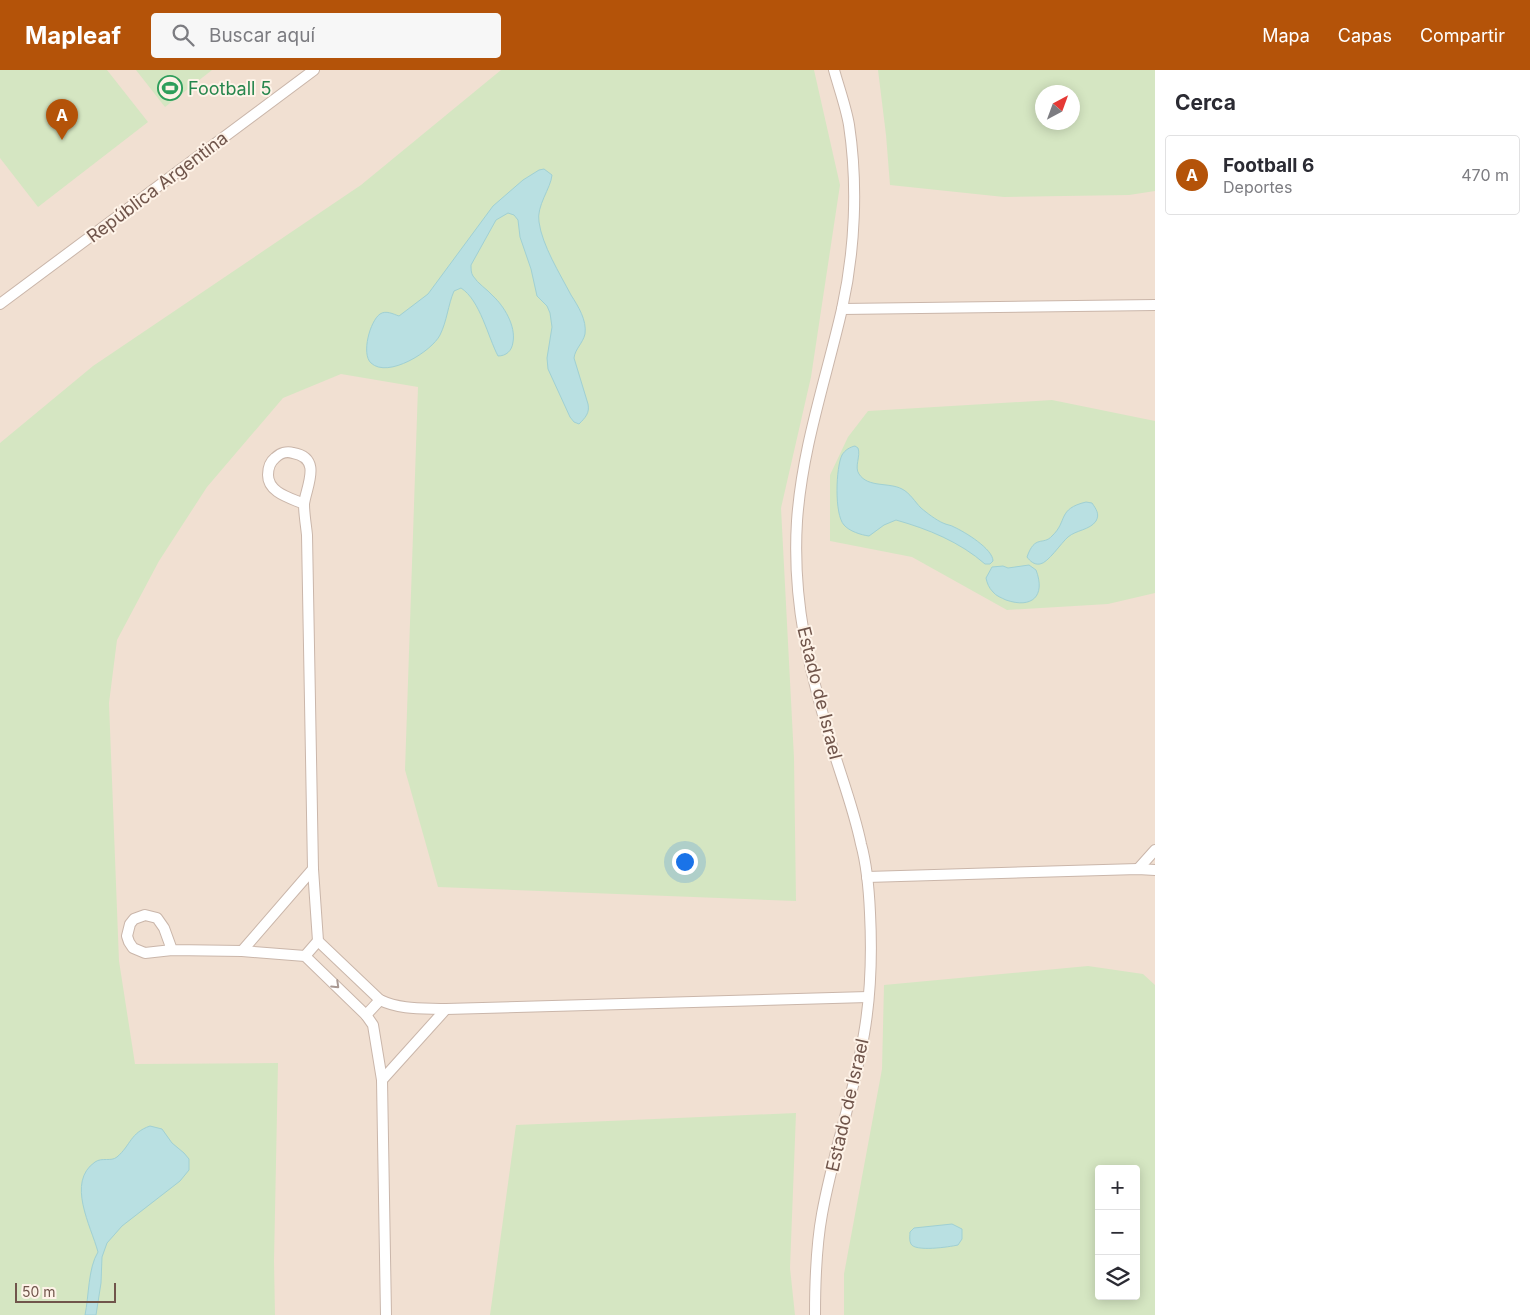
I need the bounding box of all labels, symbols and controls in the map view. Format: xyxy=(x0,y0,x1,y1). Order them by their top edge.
search box xyxy=(151,13,501,58)
text: Mapleaf xyxy=(25,21,121,50)
icon: search xyxy=(169,21,197,49)
text: Buscar aquí xyxy=(209,24,315,47)
text: Mapa xyxy=(1262,25,1310,46)
text: Capas xyxy=(1338,25,1392,46)
text: Compartir xyxy=(1420,25,1505,46)
sports icon: Football 5 xyxy=(157,75,183,101)
place label: Football 5 xyxy=(188,78,271,99)
north arrow xyxy=(1035,85,1080,130)
text: Cerca xyxy=(1175,90,1236,115)
pin: A xyxy=(46,99,78,140)
street label: República Argentina xyxy=(82,127,232,247)
text: Football 6 xyxy=(1223,154,1314,177)
text: A xyxy=(1186,165,1198,185)
text: 470 m xyxy=(1461,165,1509,185)
text: Deportes xyxy=(1223,177,1292,197)
street label: Estado de Israel xyxy=(793,625,847,761)
your location xyxy=(672,849,698,875)
one-way arrow xyxy=(330,980,339,989)
street label: Estado de Israel xyxy=(821,1036,873,1174)
map controls xyxy=(1095,1165,1140,1300)
button: + xyxy=(1095,1165,1140,1210)
button: − xyxy=(1095,1210,1140,1255)
button: layers xyxy=(1095,1255,1140,1300)
scale bar xyxy=(15,1280,116,1303)
text: 50 m xyxy=(22,1283,56,1300)

